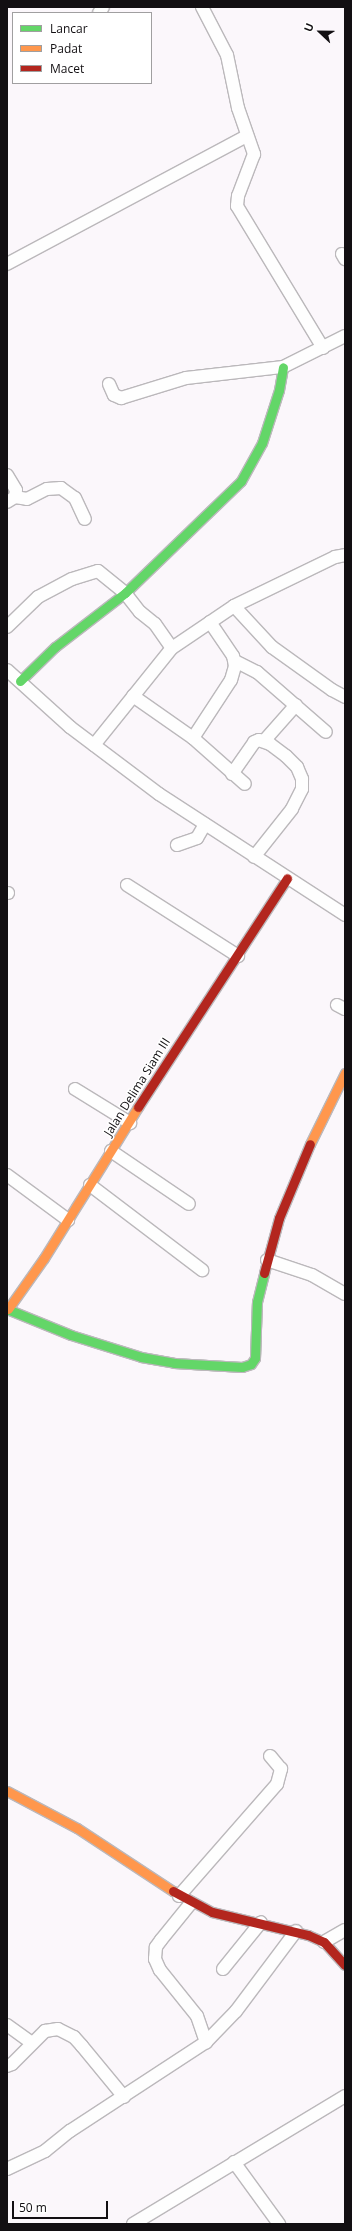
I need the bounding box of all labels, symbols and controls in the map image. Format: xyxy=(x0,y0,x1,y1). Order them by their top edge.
legend xyxy=(12,12,152,84)
north arrow xyxy=(300,12,340,52)
text: Lancar xyxy=(50,20,88,37)
text: U xyxy=(300,21,317,34)
text: Padat xyxy=(50,40,82,57)
text: Macet xyxy=(50,60,84,77)
street label: Jalan Delima Siam III xyxy=(101,1035,173,1139)
scale bar xyxy=(14,2193,110,2219)
text: 50 m xyxy=(19,2199,47,2216)

